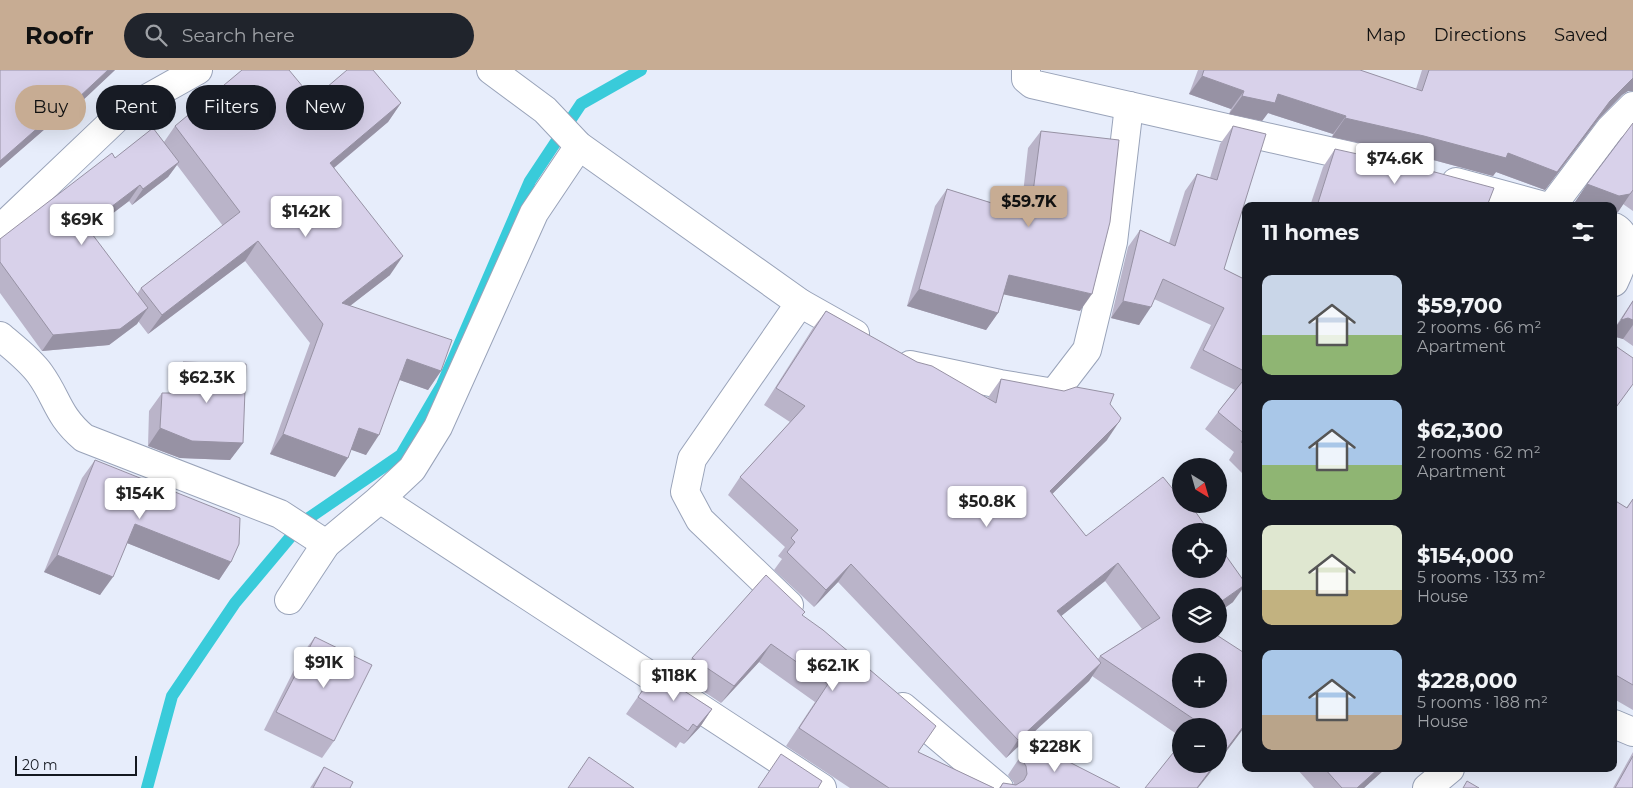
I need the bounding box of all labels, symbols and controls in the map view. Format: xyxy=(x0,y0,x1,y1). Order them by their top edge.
search box xyxy=(124,13,474,58)
text: Roofr xyxy=(25,21,94,50)
icon: search xyxy=(142,21,170,49)
text: Search here xyxy=(182,24,295,47)
text: Map xyxy=(1366,24,1406,46)
text: Directions xyxy=(1434,24,1526,46)
text: Saved xyxy=(1554,24,1608,46)
chip: Buy xyxy=(15,85,86,130)
chip: Rent xyxy=(96,85,176,130)
chip: Filters xyxy=(186,85,276,130)
chip: New xyxy=(286,85,364,130)
pin: $74.6K xyxy=(1354,142,1436,185)
text: $74.6K xyxy=(1367,149,1423,168)
pin: $59.7K xyxy=(988,186,1070,228)
text: $59.7K xyxy=(1001,192,1057,211)
pin: $142K xyxy=(271,196,341,238)
text: $142K xyxy=(282,202,330,221)
pin: $69K xyxy=(52,204,112,246)
text: $69K xyxy=(61,210,103,229)
icon: filters xyxy=(1569,218,1597,246)
text: 11 homes xyxy=(1262,220,1359,245)
text: $59,700 xyxy=(1417,293,1502,318)
icon: home xyxy=(1302,295,1362,355)
text: 2 rooms · 66 m² xyxy=(1417,318,1541,337)
text: Apartment xyxy=(1417,337,1506,356)
pin: $62.3K xyxy=(166,362,248,404)
text: $62.3K xyxy=(179,368,235,387)
text: $62,300 xyxy=(1417,418,1503,443)
icon: home xyxy=(1302,420,1362,480)
text: 2 rooms · 62 m² xyxy=(1417,443,1541,462)
north arrow xyxy=(1172,458,1228,512)
map controls xyxy=(1172,458,1227,773)
text: Apartment xyxy=(1417,462,1506,481)
pin: $154K xyxy=(105,478,175,520)
text: $154K xyxy=(116,484,164,503)
pin: $50.8K xyxy=(946,486,1028,528)
text: $50.8K xyxy=(958,492,1016,511)
button: locate xyxy=(1172,523,1227,578)
text: $154,000 xyxy=(1417,543,1514,568)
icon: home xyxy=(1302,545,1362,605)
text: 5 rooms · 133 m² xyxy=(1417,568,1546,587)
text: House xyxy=(1417,587,1468,606)
button: layers xyxy=(1172,588,1227,643)
pin: $91K xyxy=(294,646,354,689)
pin: $62.1K xyxy=(792,650,874,692)
text: $91K xyxy=(305,653,343,672)
button: + xyxy=(1172,653,1227,708)
text: $62.1K xyxy=(807,656,859,675)
pin: $118K xyxy=(639,660,709,702)
text: $118K xyxy=(652,666,697,685)
text: $228,000 xyxy=(1417,668,1517,693)
icon: home xyxy=(1302,670,1362,730)
text: 5 rooms · 188 m² xyxy=(1417,693,1548,712)
text: House xyxy=(1417,712,1468,731)
button: − xyxy=(1172,718,1227,773)
pin: $228K xyxy=(1020,730,1090,773)
text: $228K xyxy=(1029,737,1081,756)
scale bar xyxy=(15,753,138,776)
text: 20 m xyxy=(22,756,58,774)

